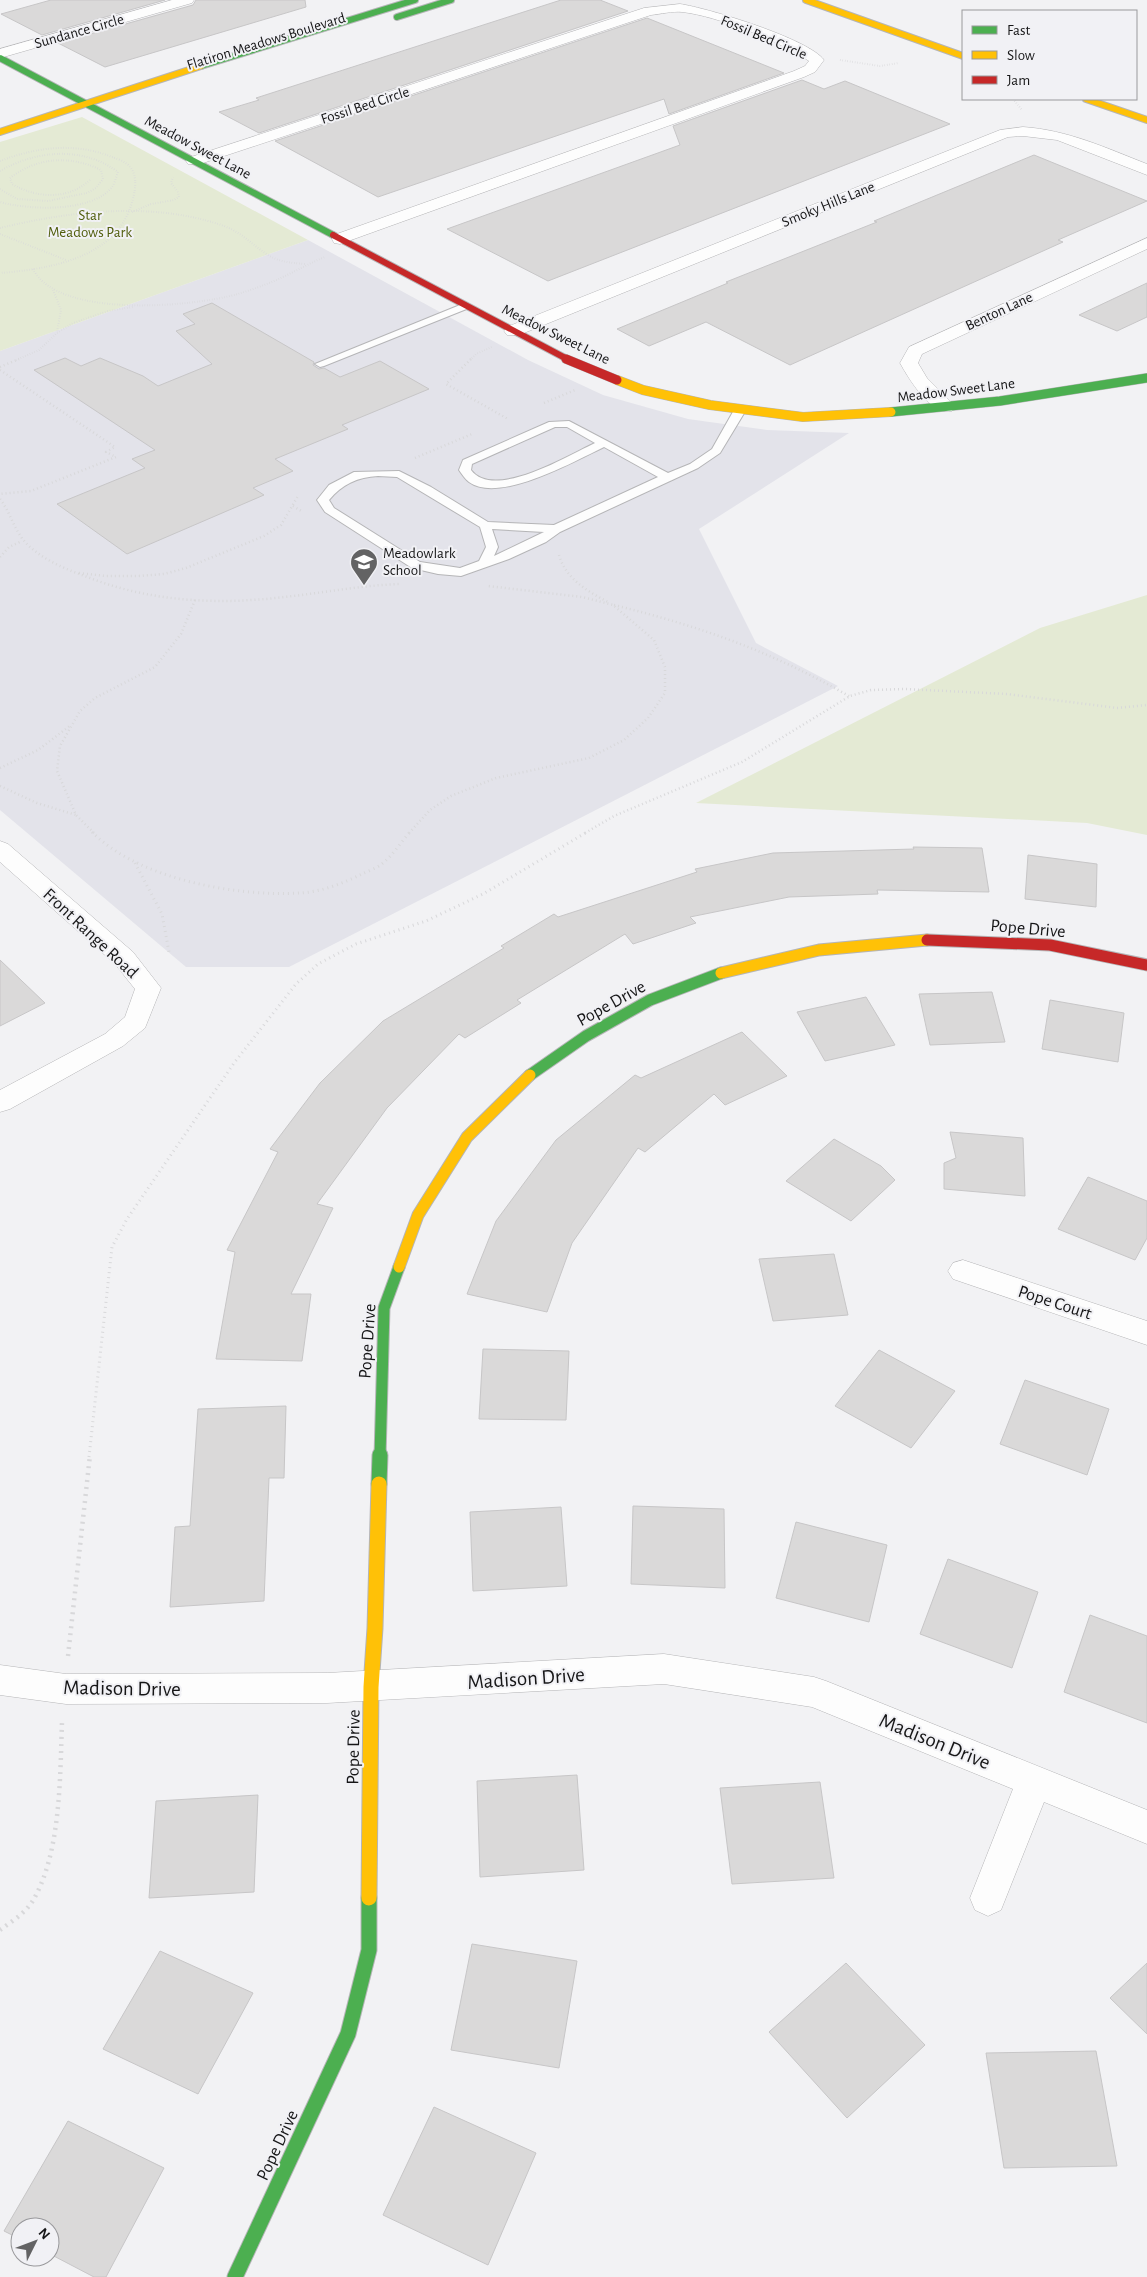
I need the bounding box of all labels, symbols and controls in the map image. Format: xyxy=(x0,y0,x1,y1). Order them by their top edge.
street label: Flatiron Meadows Boulevard xyxy=(185,10,348,73)
legend xyxy=(962,10,1137,100)
street label: Sundance Circle xyxy=(33,12,126,51)
street label: Fossil Bed Circle xyxy=(719,13,809,62)
text: Fast xyxy=(1007,23,1031,38)
text: Slow xyxy=(1007,48,1035,63)
text: Jam xyxy=(1007,73,1030,88)
street label: Fossil Bed Circle xyxy=(319,84,411,127)
street label: Meadow Sweet Lane xyxy=(142,113,254,182)
street label: Smoky Hills Lane xyxy=(779,179,877,230)
park label: Star Meadows Park xyxy=(48,208,132,240)
street label: Benton Lane xyxy=(963,289,1035,334)
street label: Meadow Sweet Lane xyxy=(499,302,612,367)
street label: Meadow Sweet Lane xyxy=(896,376,1016,405)
place label: Meadowlark School xyxy=(383,546,456,578)
school or university icon: Meadowlark School xyxy=(349,547,379,586)
street label: Front Range Road xyxy=(39,885,141,982)
street label: Pope Drive xyxy=(990,917,1066,941)
street label: Pope Drive xyxy=(574,978,649,1030)
street label: Pope Court xyxy=(1016,1283,1094,1323)
street label: Pope Drive xyxy=(356,1303,380,1379)
street label: Madison Drive xyxy=(467,1664,586,1693)
street label: Madison Drive xyxy=(63,1677,181,1700)
street label: Pope Drive xyxy=(344,1709,364,1785)
street label: Madison Drive xyxy=(876,1710,993,1773)
street label: Pope Drive xyxy=(254,2107,302,2183)
north arrow xyxy=(10,2217,60,2267)
text: N xyxy=(35,2226,52,2242)

